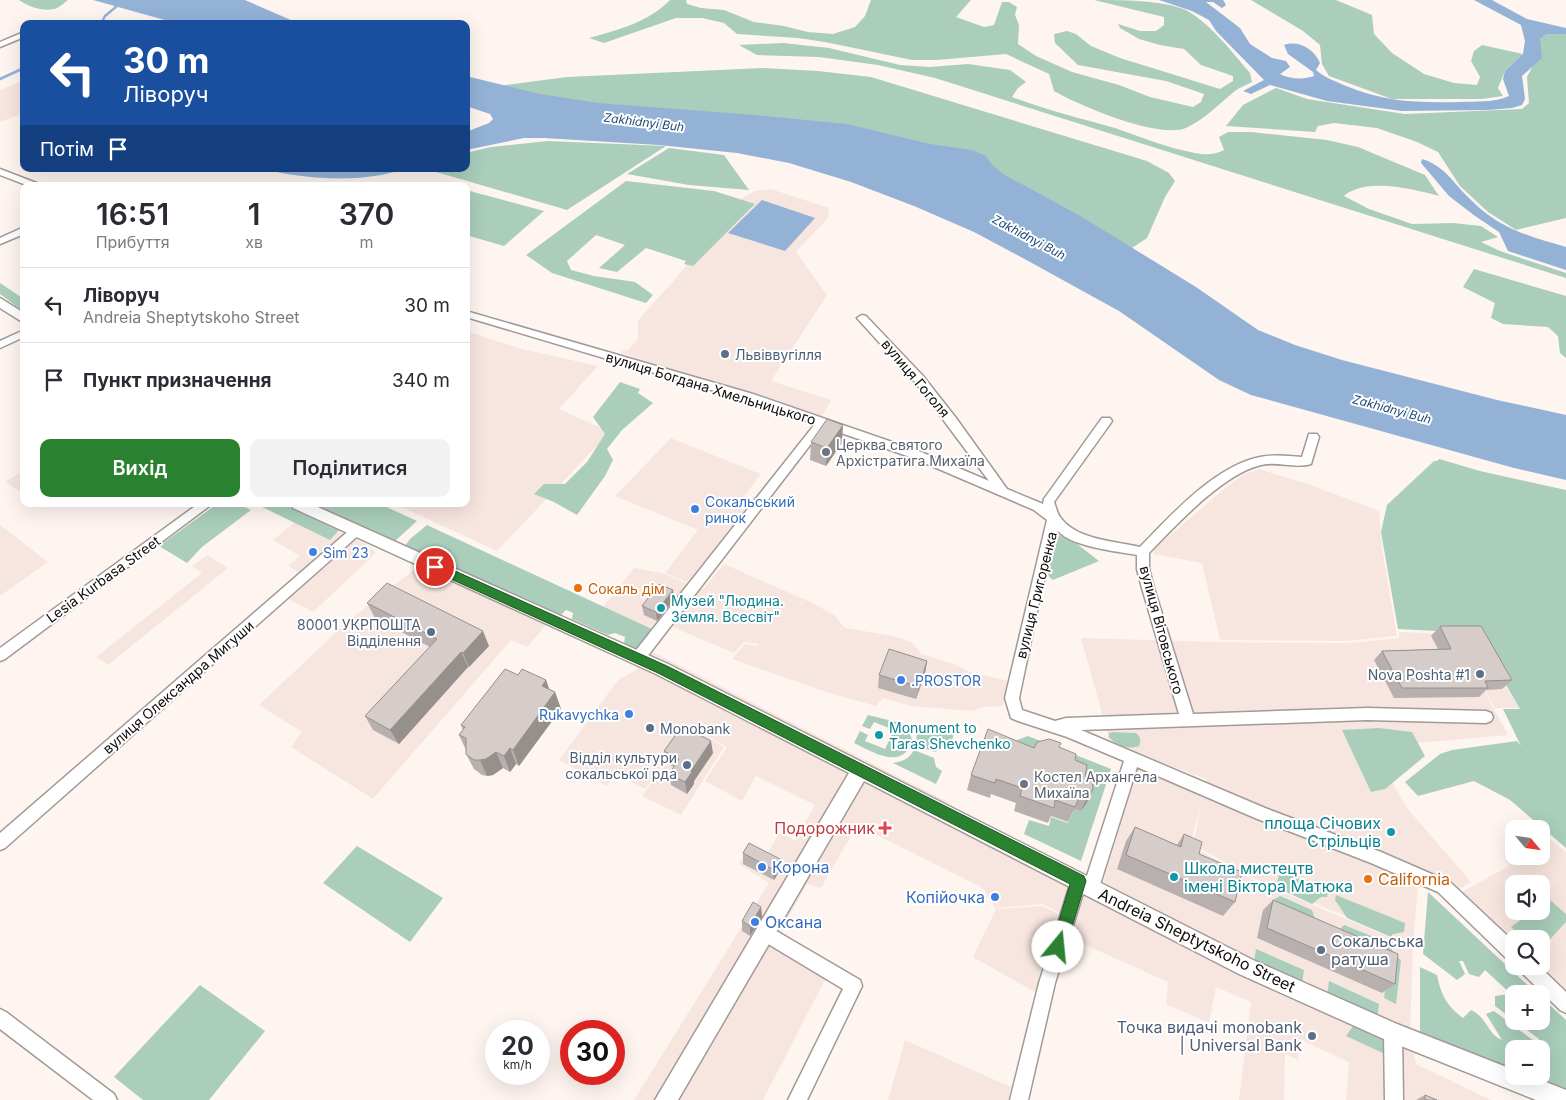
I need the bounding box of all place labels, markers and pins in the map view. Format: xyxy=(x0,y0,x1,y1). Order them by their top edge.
place label: Львіввугілля xyxy=(735,346,822,363)
marker: Львіввугілля xyxy=(719,348,731,360)
place label: Церква святого Архістратига Михаїла xyxy=(836,436,985,469)
marker: Церква святого Архістратига Михаїла xyxy=(820,446,832,458)
place label: Сокальський ринок xyxy=(705,493,795,526)
marker: Сокальський ринок xyxy=(689,503,701,515)
place label: Sim 23 xyxy=(323,544,369,561)
marker: Sim 23 xyxy=(307,546,319,558)
pin xyxy=(414,546,456,588)
place label: Сокаль дім xyxy=(588,580,665,597)
marker: Сокаль дім xyxy=(572,582,584,594)
place label: Музей "Людина. Земля. Всесвіт" xyxy=(671,592,784,625)
marker: Музей "Людина. Земля. Всесвіт" xyxy=(655,602,667,614)
place label: 80001 УКРПОШТА Відділення xyxy=(297,616,421,649)
marker: 80001 УКРПОШТА Відділення xyxy=(425,626,437,638)
place label: Nova Poshta #1 xyxy=(1368,666,1470,683)
marker: Nova Poshta #1 xyxy=(1474,668,1486,680)
place label: .PROSTOR xyxy=(911,672,981,689)
marker: .PROSTOR xyxy=(895,674,907,686)
place label: Rukavychka xyxy=(539,706,619,723)
marker: Rukavychka xyxy=(623,708,635,720)
place label: Monument to Taras Shevchenko xyxy=(889,719,1011,752)
place label: Monobank xyxy=(660,720,731,737)
marker: Monobank xyxy=(644,722,656,734)
marker: Monument to Taras Shevchenko xyxy=(873,729,885,741)
place label: Відділ культури сокальської рда xyxy=(565,749,677,782)
marker: Відділ культури сокальської рда xyxy=(681,759,693,771)
place label: Костел Архангела Михаїла xyxy=(1034,768,1157,801)
marker: Костел Архангела Михаїла xyxy=(1018,778,1030,790)
place label: площа Січових Стрільців xyxy=(1264,813,1381,851)
place label: Подорожник xyxy=(774,818,875,838)
marker: Подорожник xyxy=(879,822,891,834)
marker: площа Січових Стрільців xyxy=(1385,826,1397,838)
place label: Корона xyxy=(772,857,830,877)
place label: Школа мистецтв імені Віктора Матюка xyxy=(1184,858,1353,896)
marker: Корона xyxy=(756,861,768,873)
place label: California xyxy=(1378,869,1450,889)
marker: Школа мистецтв імені Віктора Матюка xyxy=(1168,871,1180,883)
marker: California xyxy=(1362,873,1374,885)
place label: Копійочка xyxy=(906,887,985,907)
marker: Копійочка xyxy=(989,891,1001,903)
place label: Оксана xyxy=(765,912,822,932)
marker: Оксана xyxy=(749,916,761,928)
place label: Сокальська ратуша xyxy=(1331,931,1424,969)
marker: Сокальська ратуша xyxy=(1315,944,1327,956)
place label: Точка видачі monobank | Universal Bank xyxy=(1117,1017,1302,1055)
marker: Точка видачі monobank | Universal Bank xyxy=(1306,1030,1318,1042)

